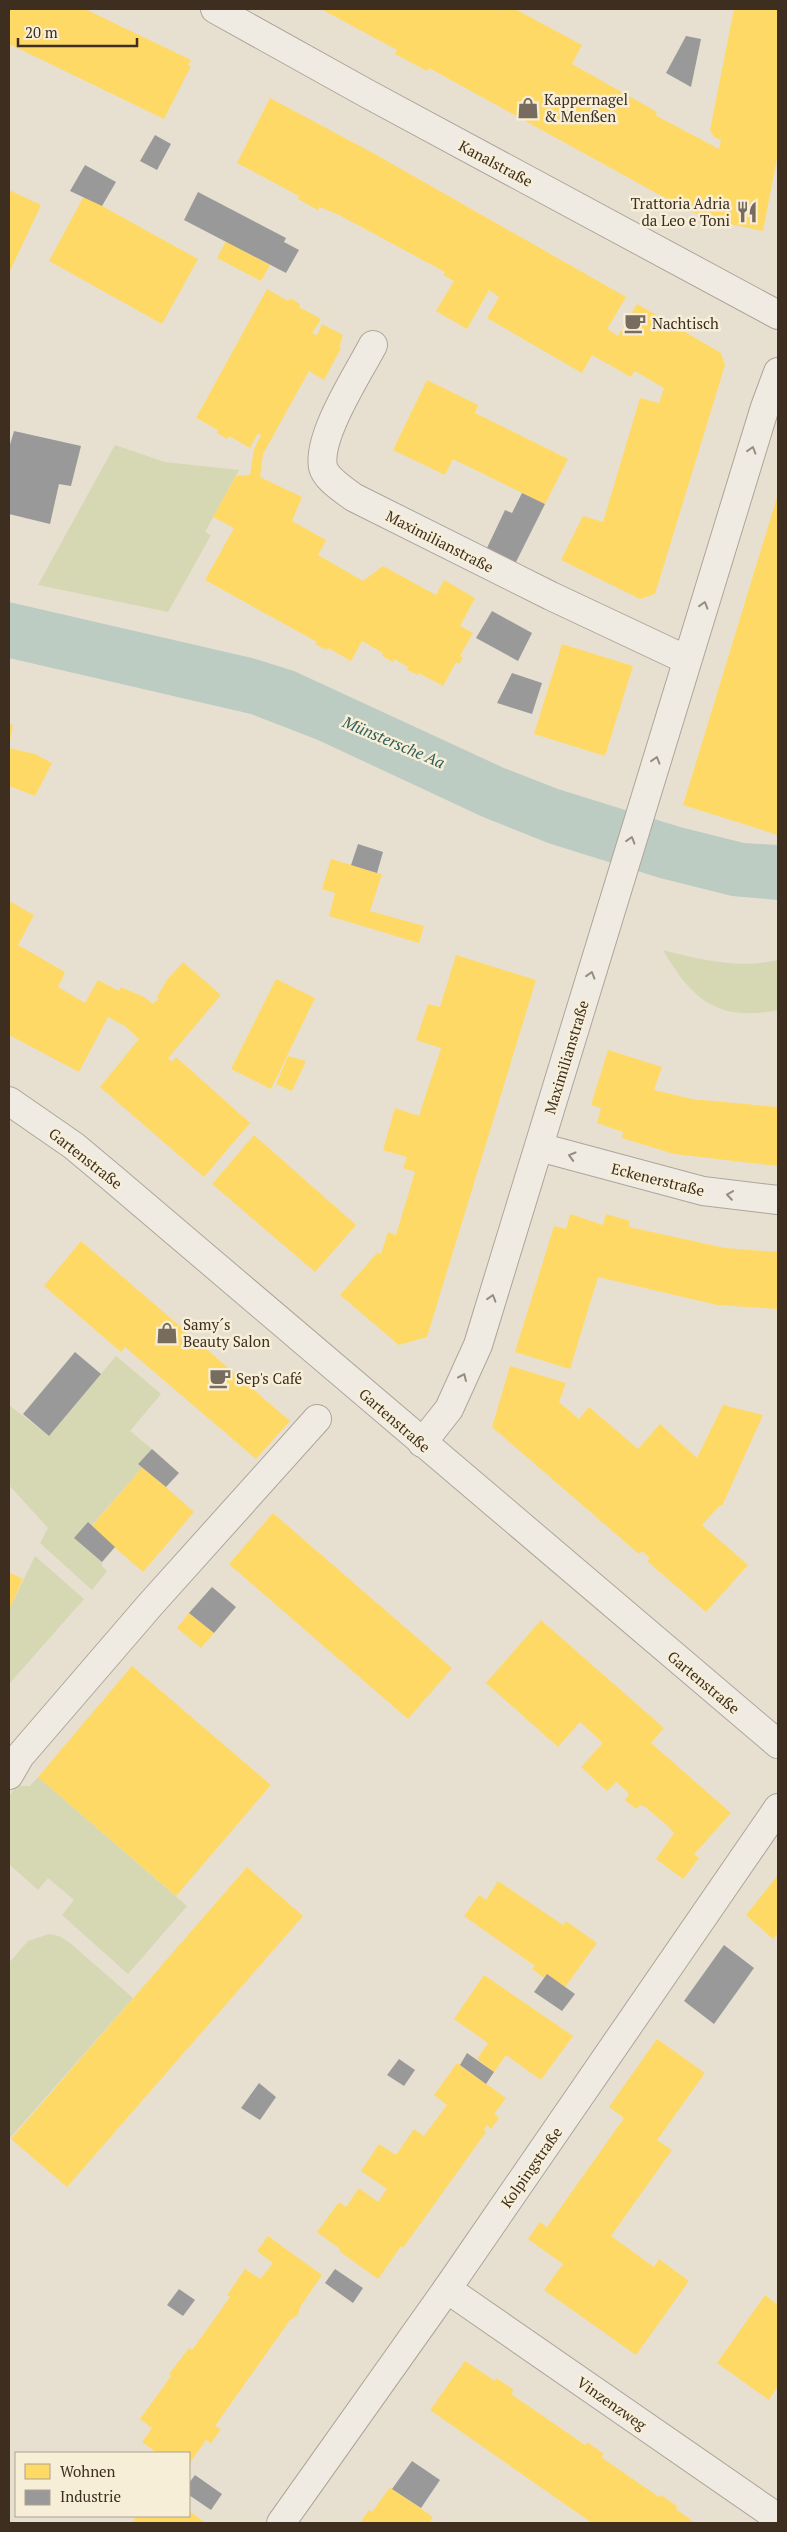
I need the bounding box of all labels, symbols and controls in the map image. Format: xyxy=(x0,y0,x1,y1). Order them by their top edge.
scale bar xyxy=(18,15,136,47)
text: 20 m xyxy=(25,22,58,42)
place label: Kappernagel & Menßen xyxy=(544,89,628,126)
shop icon: Kappernagel & Menßen xyxy=(515,95,541,121)
street label: Kanalstraße xyxy=(456,135,536,191)
place label: Trattoria Adria da Leo e Toni xyxy=(631,193,730,230)
restaurant icon: Trattoria Adria da Leo e Toni xyxy=(734,199,760,225)
cafe icon: Nachtisch xyxy=(622,310,648,336)
place label: Nachtisch xyxy=(652,313,719,333)
one-way arrow xyxy=(746,446,756,455)
street label: Maximilianstraße xyxy=(383,505,497,577)
one-way arrow xyxy=(698,602,708,610)
water label: Münstersche Aa xyxy=(339,710,448,773)
one-way arrow xyxy=(650,757,660,765)
one-way arrow xyxy=(626,837,636,845)
one-way arrow xyxy=(585,972,595,980)
street label: Maximilianstraße xyxy=(539,997,593,1117)
street label: Gartenstraße xyxy=(45,1123,127,1193)
one-way arrow xyxy=(568,1151,577,1162)
street label: Eckenerstraße xyxy=(609,1158,707,1200)
one-way arrow xyxy=(725,1190,733,1201)
one-way arrow xyxy=(486,1294,496,1303)
place label: Samy´s Beauty Salon xyxy=(183,1314,270,1351)
shop icon: Samy´s Beauty Salon xyxy=(154,1320,180,1346)
cafe icon: Sep's Café xyxy=(207,1365,233,1391)
place label: Sep's Café xyxy=(236,1368,302,1388)
one-way arrow xyxy=(457,1373,468,1382)
street label: Gartenstraße xyxy=(355,1384,435,1456)
street label: Gartenstraße xyxy=(664,1646,744,1718)
street label: Kolpingstraße xyxy=(496,2123,566,2211)
street label: Vinzenzweg xyxy=(573,2372,652,2435)
legend xyxy=(15,2452,190,2517)
text: Wohnen xyxy=(60,2461,116,2481)
text: Industrie xyxy=(60,2486,121,2506)

